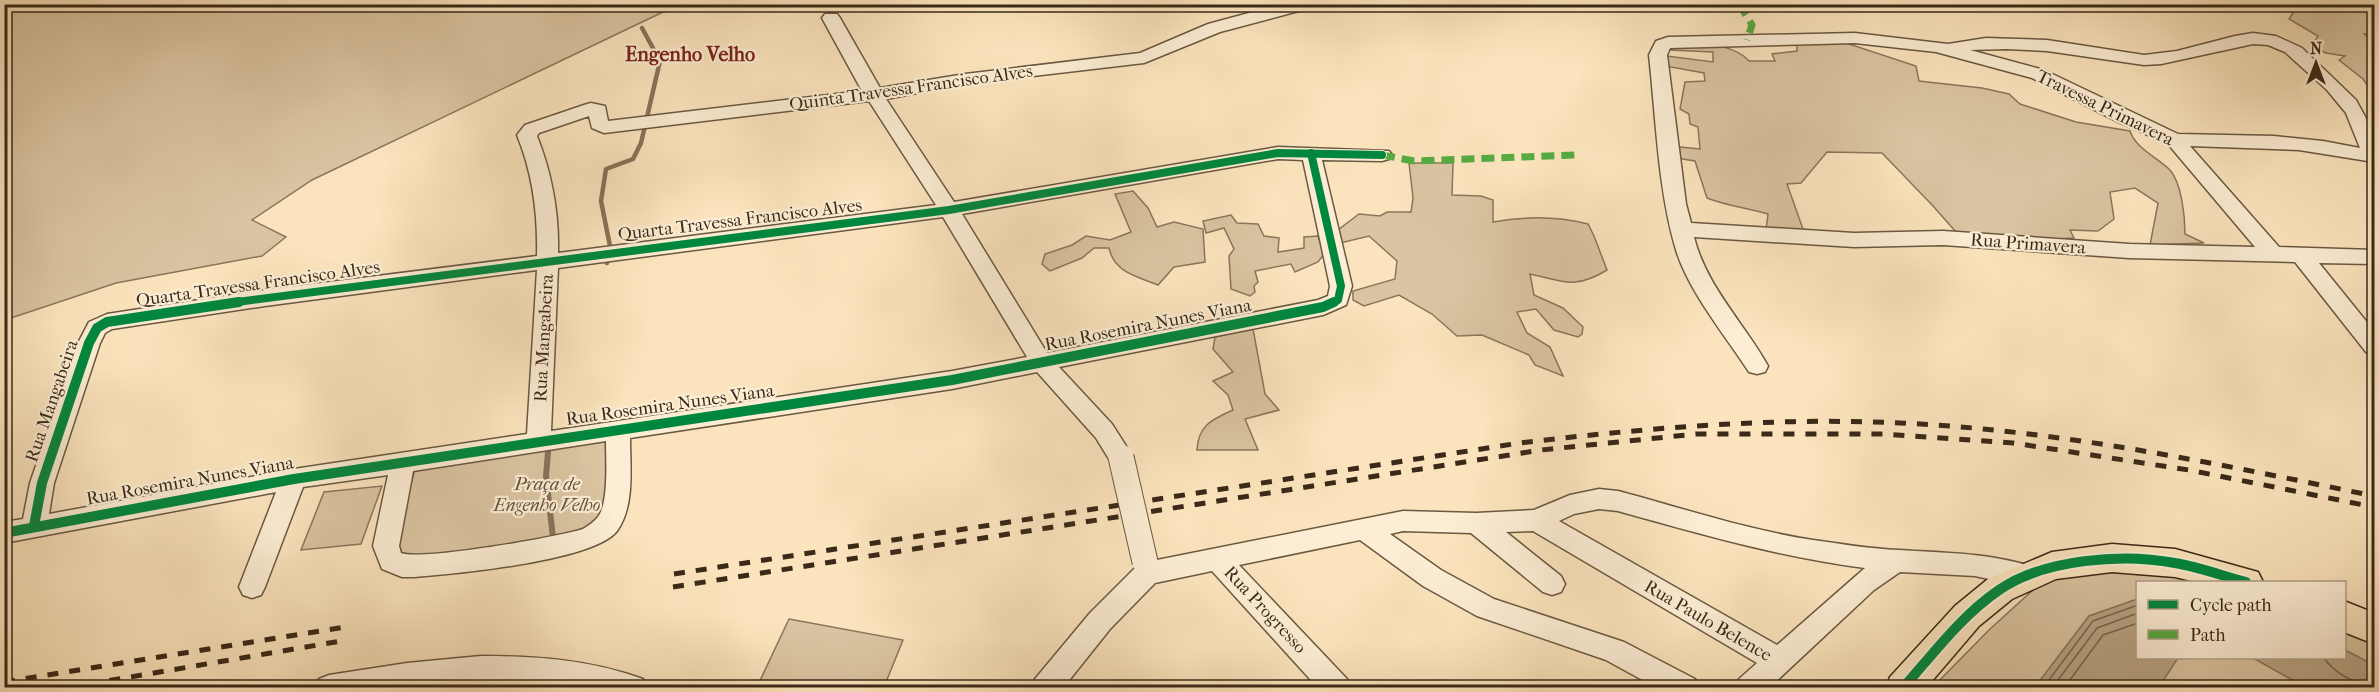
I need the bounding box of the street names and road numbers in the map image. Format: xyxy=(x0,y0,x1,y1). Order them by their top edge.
street label: Quinta Travessa Francisco Alves xyxy=(788,60,1034,115)
street label: Travessa Primavera xyxy=(2033,66,2178,151)
street label: Quarta Travessa Francisco Alves xyxy=(617,195,864,245)
street label: Rua Primavera xyxy=(1970,229,2087,259)
street label: Quarta Travessa Francisco Alves xyxy=(135,256,382,312)
street label: Rua Mangabeira xyxy=(530,273,558,402)
street label: Rua Rosemira Nunes Viana xyxy=(1043,295,1254,355)
street label: Rua Mangabeira xyxy=(21,336,83,465)
street label: Rua Rosemira Nunes Viana xyxy=(564,380,776,430)
street label: Rua Rosemira Nunes Viana xyxy=(85,452,296,510)
street label: Rua Progresso xyxy=(1219,562,1311,658)
street label: Rua Paulo Belence xyxy=(1641,576,1776,666)

